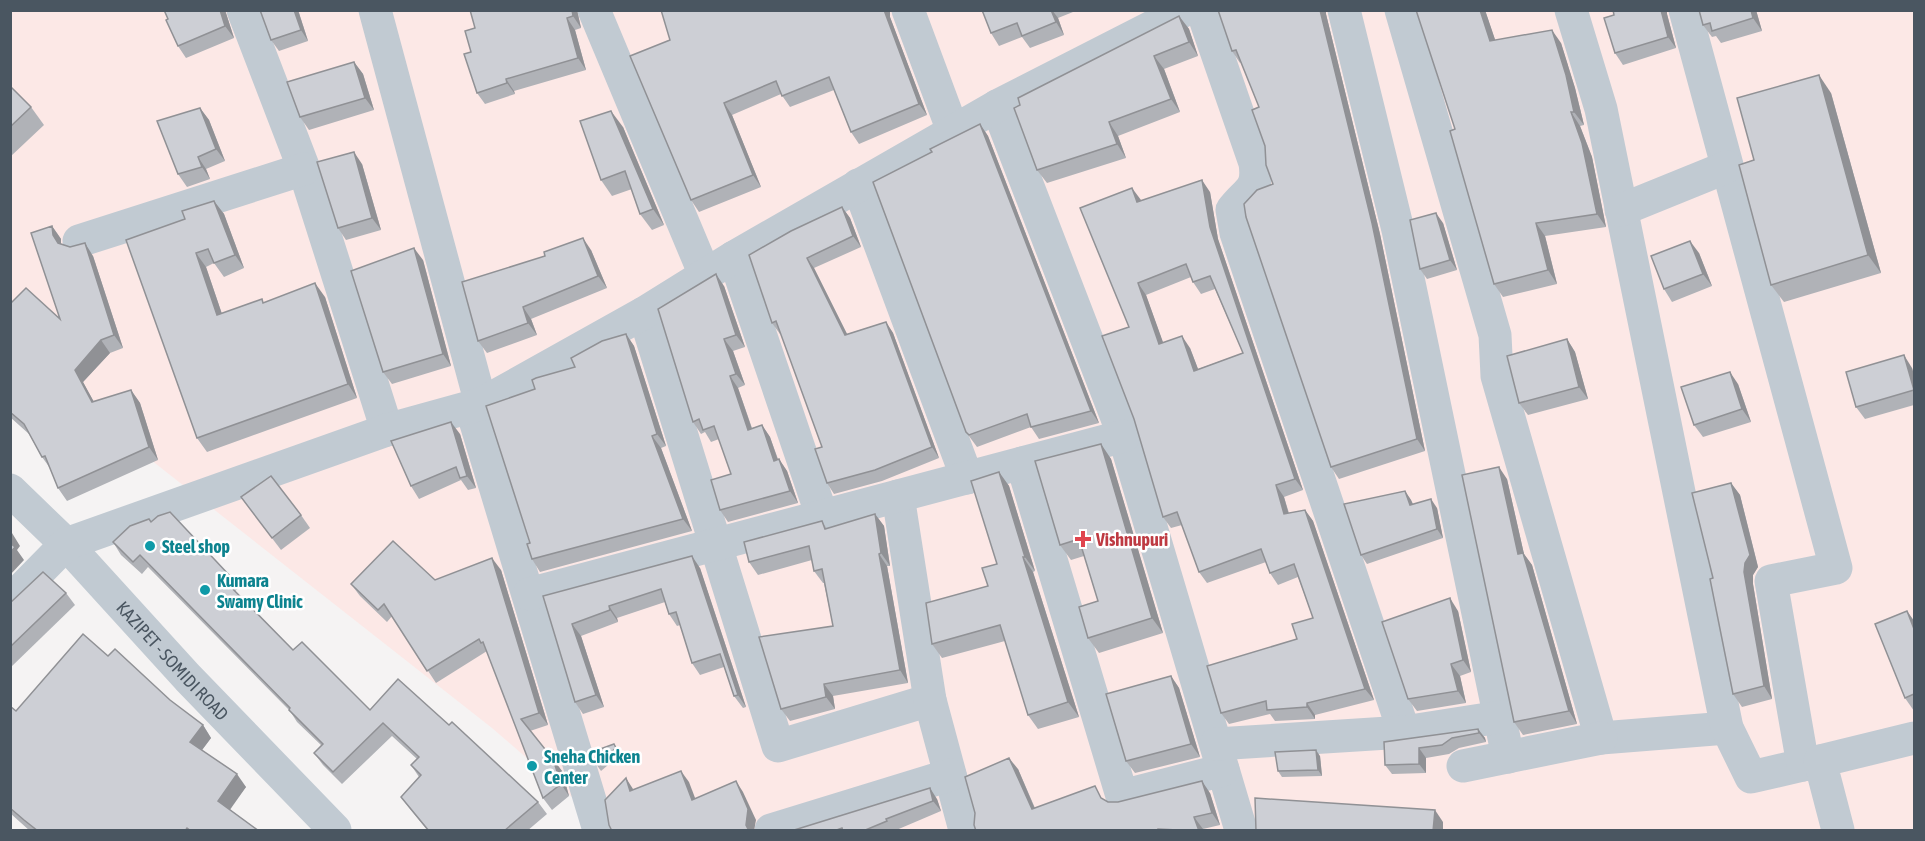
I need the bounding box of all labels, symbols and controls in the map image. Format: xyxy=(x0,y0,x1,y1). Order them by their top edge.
place label: Vishnupuri xyxy=(1095,529,1168,550)
marker: Vishnupuri xyxy=(1074,530,1092,548)
place label: Steel shop xyxy=(162,536,230,557)
marker: Steel shop xyxy=(143,539,157,553)
place label: Kumara Swamy Clinic xyxy=(217,570,303,612)
marker: Kumara Swamy Clinic xyxy=(198,583,212,597)
street label: KAZIPET - SOMIDI ROAD xyxy=(113,597,233,724)
place label: Sneha Chicken Center xyxy=(544,746,640,788)
marker: Sneha Chicken Center xyxy=(525,759,539,773)

